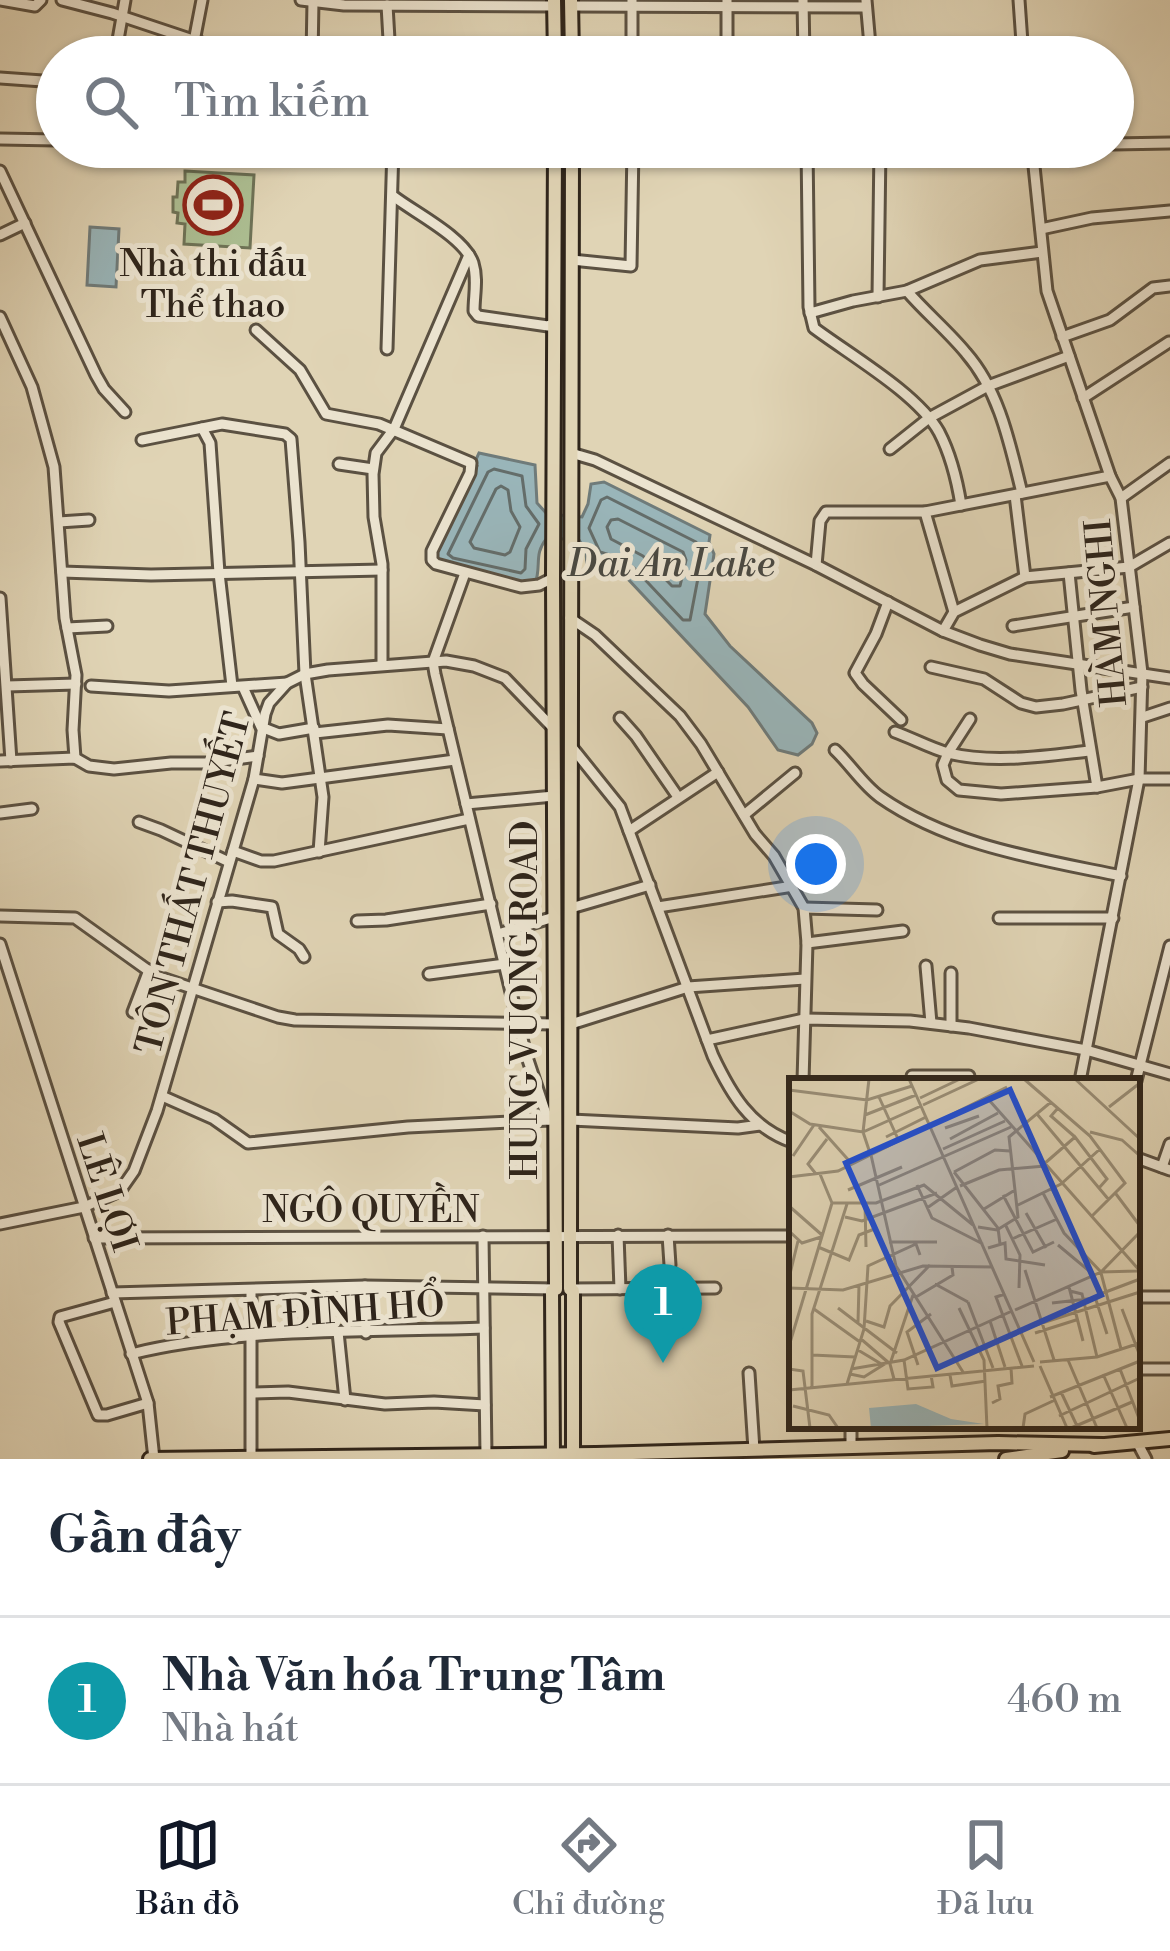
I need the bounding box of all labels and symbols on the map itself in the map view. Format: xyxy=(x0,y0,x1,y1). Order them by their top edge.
sports icon: Nhà thi đấu Thể thao xyxy=(182,174,244,236)
place label: Nhà thi đấu Thể thao xyxy=(120,243,307,329)
street label: HÀM NGHI xyxy=(1074,517,1138,709)
water label: Dai An Lake xyxy=(566,540,775,589)
street label: TÔN THẤT THUYẾT xyxy=(120,706,262,1060)
street label: HUNG VUONG ROAD xyxy=(504,820,549,1180)
your location xyxy=(786,834,846,894)
inset map xyxy=(789,1078,1140,1429)
street label: LÊ LỢI xyxy=(65,1127,149,1258)
street label: NGÔ QUYỀN xyxy=(262,1182,480,1234)
pin: 1 xyxy=(624,1264,702,1363)
street label: PHẠM ĐÌNH HỔ xyxy=(164,1273,446,1347)

